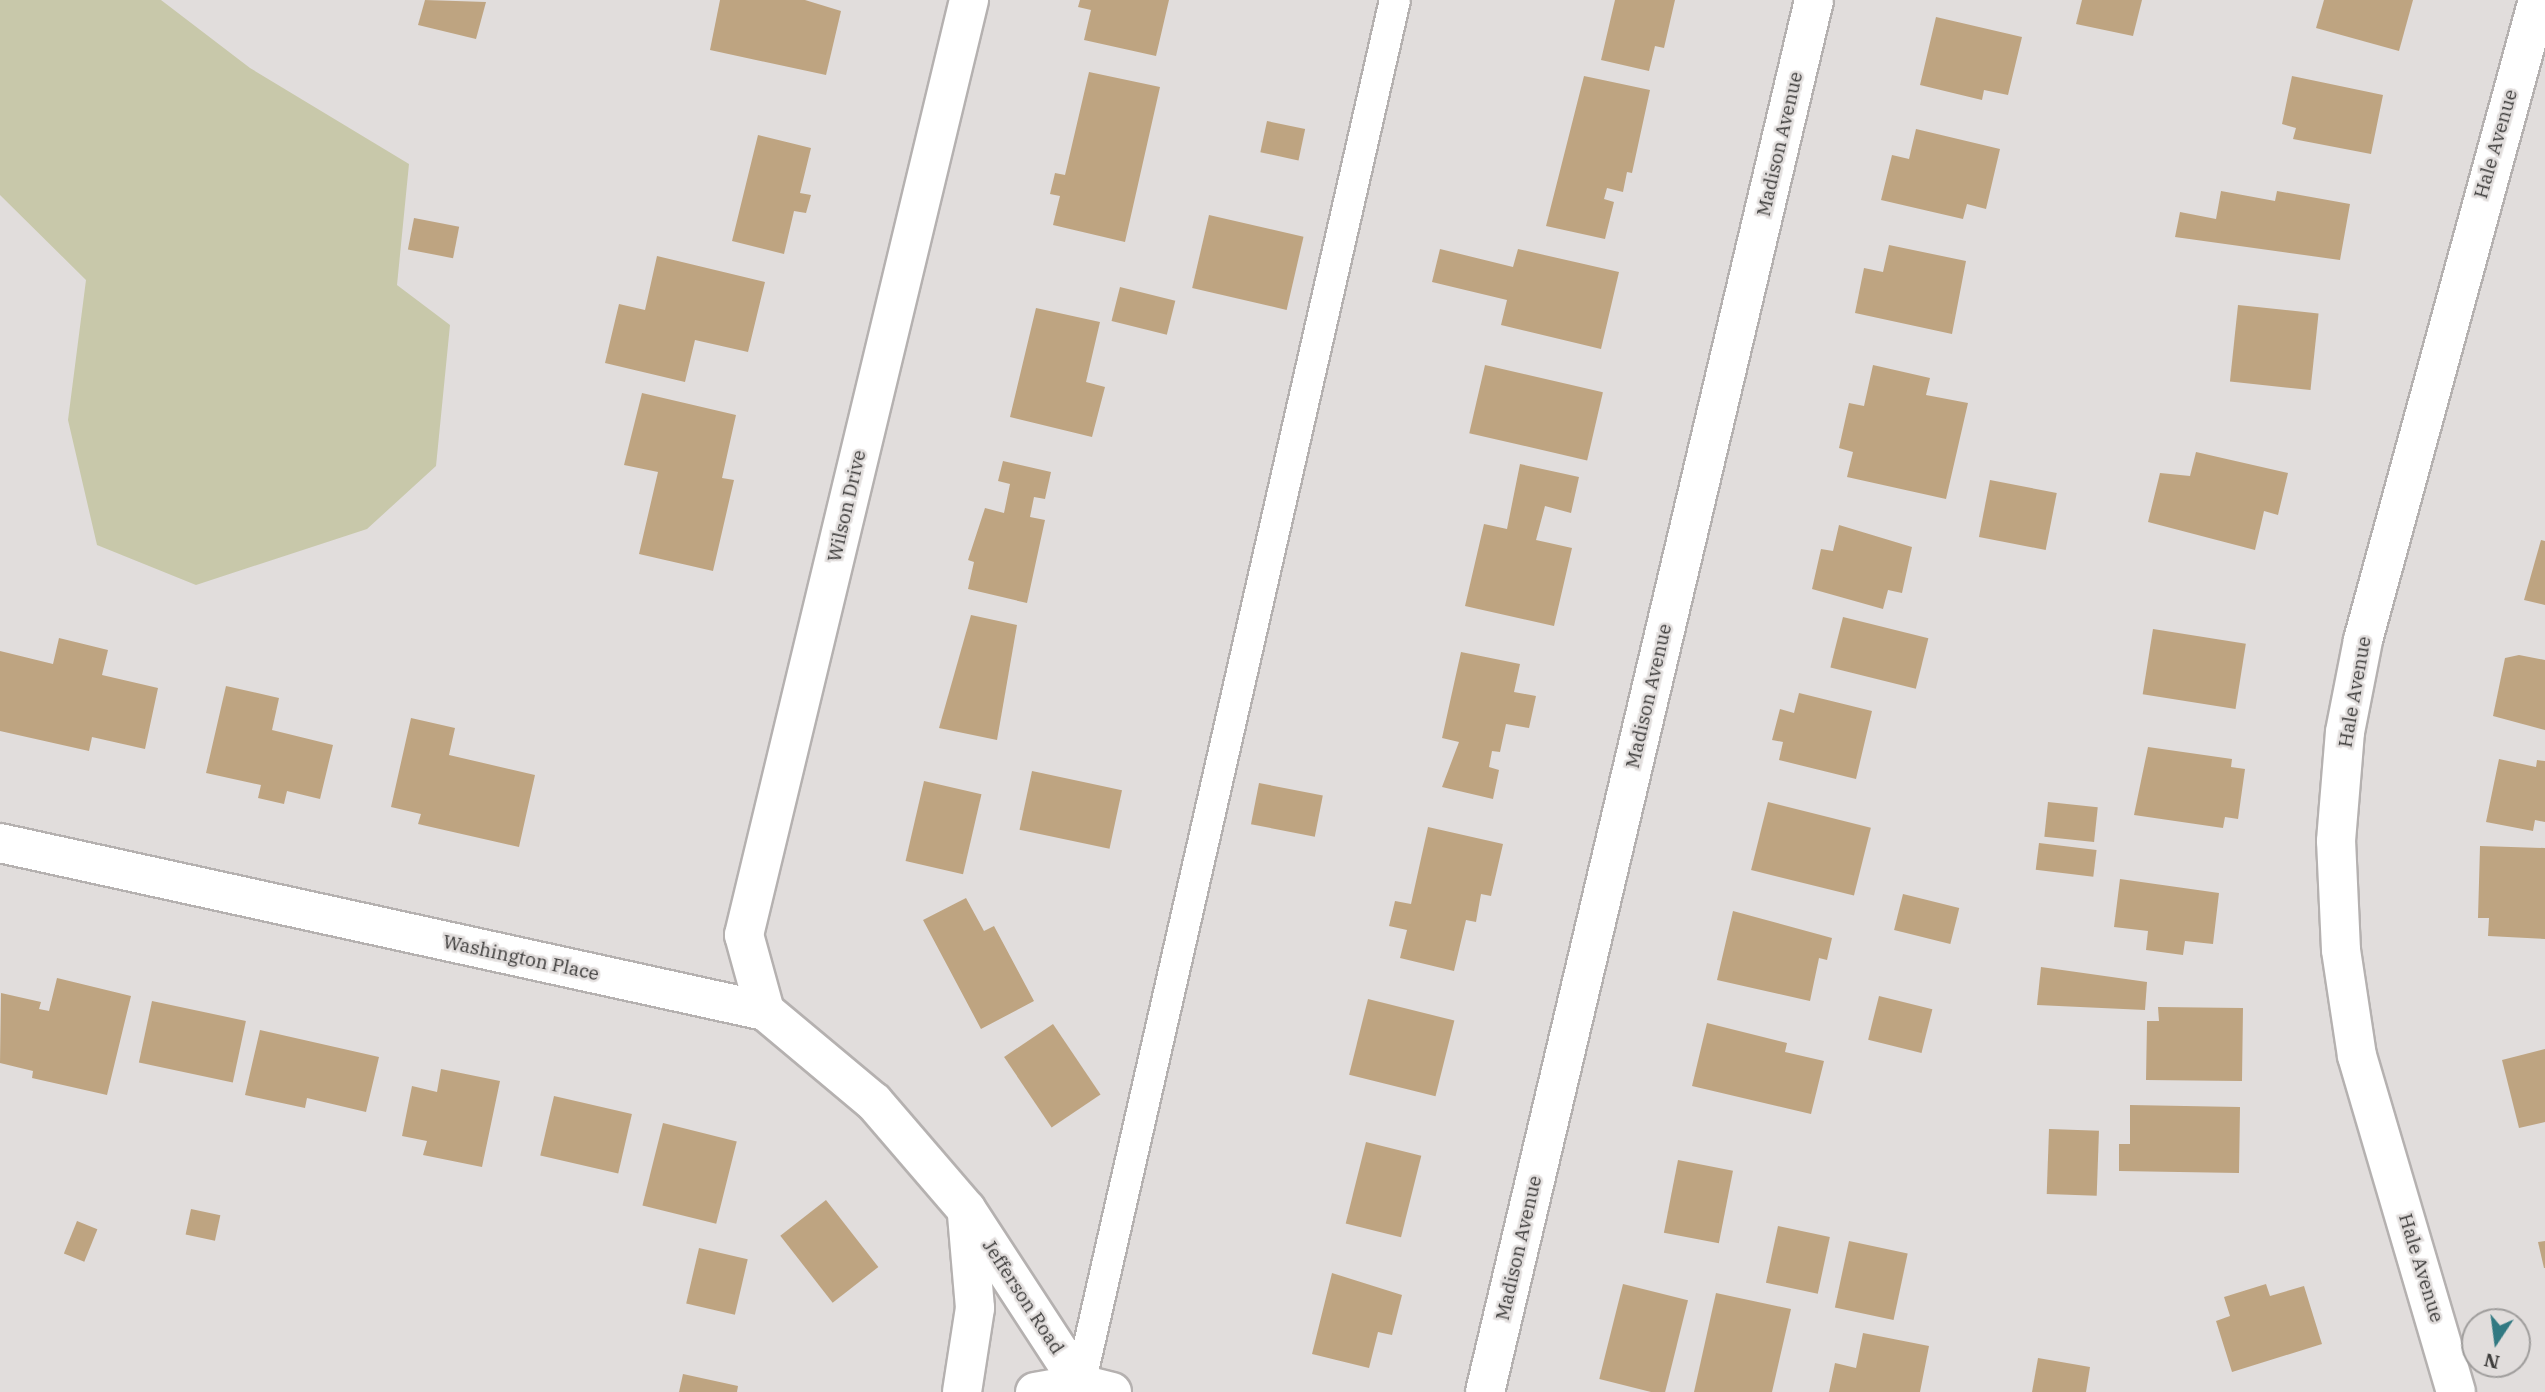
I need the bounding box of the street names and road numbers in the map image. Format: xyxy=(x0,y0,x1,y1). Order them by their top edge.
street label: Madison Avenue xyxy=(1752,69,1808,219)
street label: Hale Avenue xyxy=(2470,87,2522,201)
street label: Wilson Drive xyxy=(823,448,871,564)
street label: Madison Avenue xyxy=(1621,621,1677,771)
street label: Hale Avenue xyxy=(2334,635,2376,749)
street label: Washington Place xyxy=(441,930,601,986)
street label: Madison Avenue xyxy=(1491,1173,1547,1323)
street label: Hale Avenue xyxy=(2394,1211,2448,1325)
street label: Jefferson Road xyxy=(977,1235,1069,1359)

